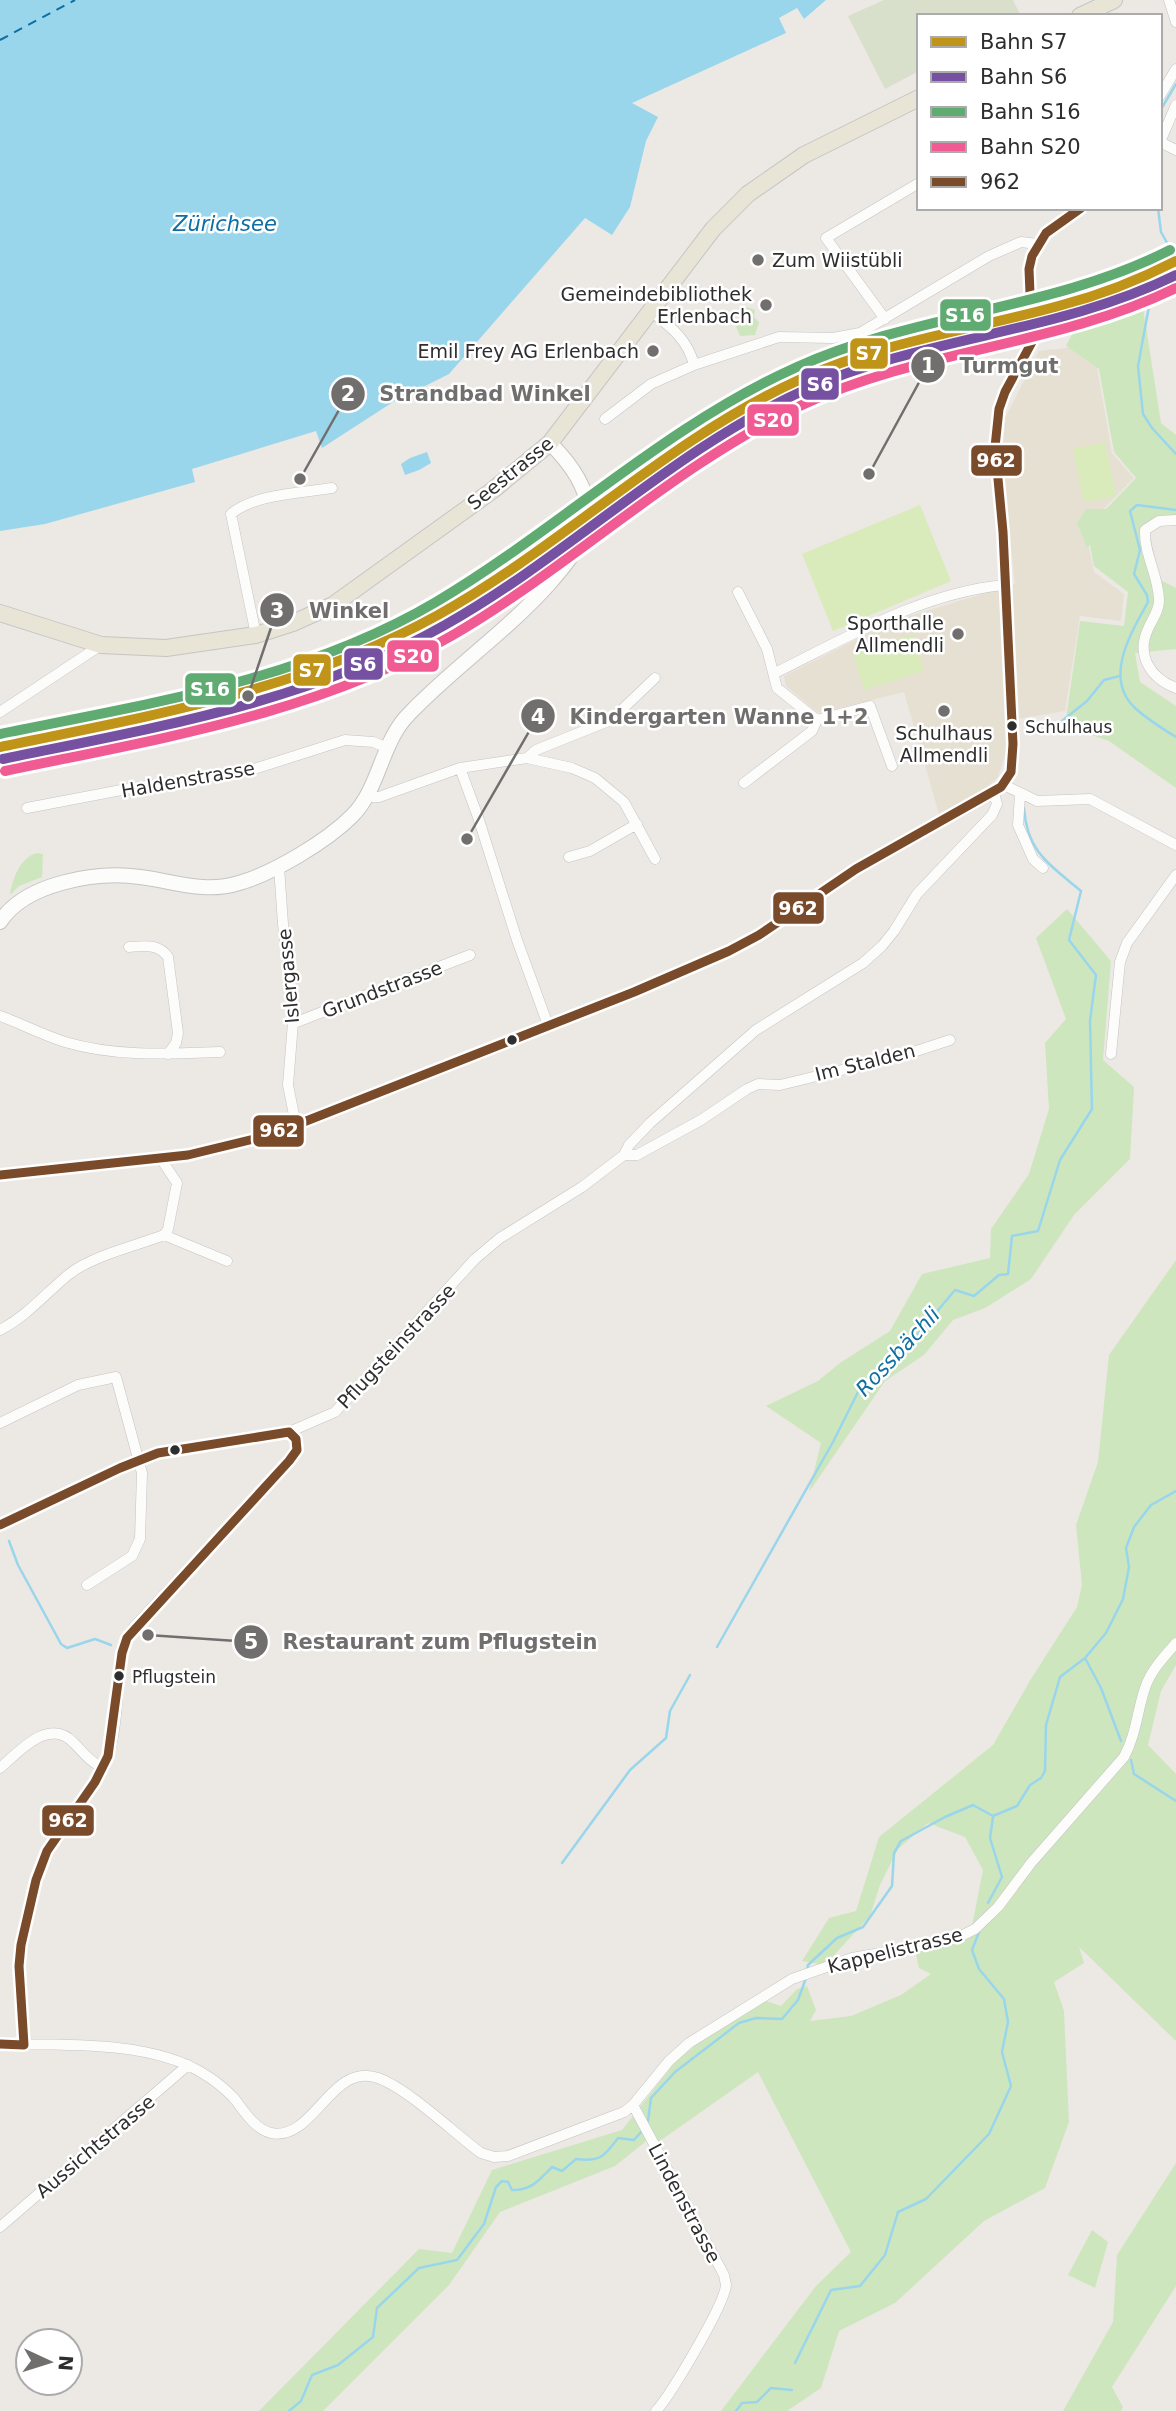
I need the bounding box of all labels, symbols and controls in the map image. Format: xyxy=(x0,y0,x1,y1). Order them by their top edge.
legend xyxy=(917,14,1162,210)
text: Bahn S7 xyxy=(980,30,1067,54)
text: Bahn S6 xyxy=(980,65,1067,89)
text: Bahn S16 xyxy=(980,100,1081,124)
text: Bahn S20 xyxy=(980,135,1081,159)
text: 962 xyxy=(980,170,1020,194)
water label: Zürichsee xyxy=(172,212,277,236)
place label: Zum Wiistübli xyxy=(772,249,903,271)
marker: Zum Wiistübli xyxy=(750,252,766,268)
place label: Gemeindebibliothek Erlenbach xyxy=(561,283,752,327)
marker: Gemeindebibliothek Erlenbach xyxy=(758,297,774,313)
line badge: S16 xyxy=(939,298,992,332)
text: S16 xyxy=(945,304,985,326)
line badge: S7 xyxy=(849,337,889,370)
place label: Emil Frey AG Erlenbach xyxy=(418,340,639,362)
text: S7 xyxy=(856,342,882,364)
marker: Emil Frey AG Erlenbach xyxy=(645,343,661,359)
callout: Turmgut xyxy=(911,345,1073,387)
text: 1 xyxy=(921,354,935,378)
text: Turmgut xyxy=(959,354,1059,378)
line badge: S6 xyxy=(800,367,840,401)
callout: Strandbad Winkel xyxy=(330,373,604,415)
text: S6 xyxy=(807,373,833,395)
text: 2 xyxy=(341,382,355,406)
text: Strandbad Winkel xyxy=(379,382,591,406)
line badge: S20 xyxy=(746,403,800,437)
text: S20 xyxy=(753,409,793,431)
street label: Seestrasse xyxy=(463,432,557,514)
line badge: 962 xyxy=(970,444,1023,477)
text: 962 xyxy=(976,449,1016,471)
callout: Winkel xyxy=(260,589,403,631)
text: 3 xyxy=(270,599,284,623)
text: Winkel xyxy=(309,599,389,623)
place label: Sporthalle Allmendli xyxy=(847,612,944,656)
marker: Sporthalle Allmendli xyxy=(950,626,966,642)
line badge: S20 xyxy=(386,639,440,673)
text: S20 xyxy=(393,645,433,667)
line badge: S6 xyxy=(343,647,384,681)
line badge: S7 xyxy=(292,653,332,687)
text: S6 xyxy=(350,653,376,675)
text: S7 xyxy=(299,659,325,681)
line badge: S16 xyxy=(184,672,237,706)
text: S16 xyxy=(190,678,230,700)
callout: Kindergarten Wanne 1+2 xyxy=(521,695,883,737)
marker: Schulhaus Allmendli xyxy=(936,703,952,719)
text: 4 xyxy=(531,705,545,729)
text: Kindergarten Wanne 1+2 xyxy=(569,705,869,729)
place label: Schulhaus xyxy=(1025,717,1112,737)
marker: Schulhaus xyxy=(1005,719,1019,733)
place label: Schulhaus Allmendli xyxy=(895,722,993,766)
street label: Haldenstrasse xyxy=(119,756,257,802)
line badge: 962 xyxy=(772,891,825,925)
text: 962 xyxy=(778,897,818,919)
street label: Islergasse xyxy=(273,928,303,1024)
street label: Grundstrasse xyxy=(319,956,445,1022)
unlabelled marker xyxy=(505,1033,519,1047)
street label: Im Stalden xyxy=(813,1039,917,1085)
line badge: 962 xyxy=(252,1114,305,1148)
text: 962 xyxy=(259,1119,299,1141)
street label: Pflugsteinstrasse xyxy=(333,1279,459,1413)
water label: Rossbächli xyxy=(851,1303,945,1401)
unlabelled marker xyxy=(168,1443,182,1457)
callout: Restaurant zum Pflugstein xyxy=(234,1621,612,1663)
text: 5 xyxy=(244,1630,258,1654)
text: Restaurant zum Pflugstein xyxy=(282,1630,598,1654)
place label: Pflugstein xyxy=(132,1667,216,1687)
marker: Pflugstein xyxy=(112,1669,126,1683)
line badge: 962 xyxy=(41,1804,95,1837)
text: 962 xyxy=(48,1809,88,1831)
street label: Kappelistrasse xyxy=(825,1923,965,1977)
street label: Aussichtstrasse xyxy=(31,2090,159,2202)
street label: Lindenstrasse xyxy=(644,2140,726,2266)
north arrow xyxy=(14,2327,84,2397)
text: N xyxy=(54,2354,77,2372)

